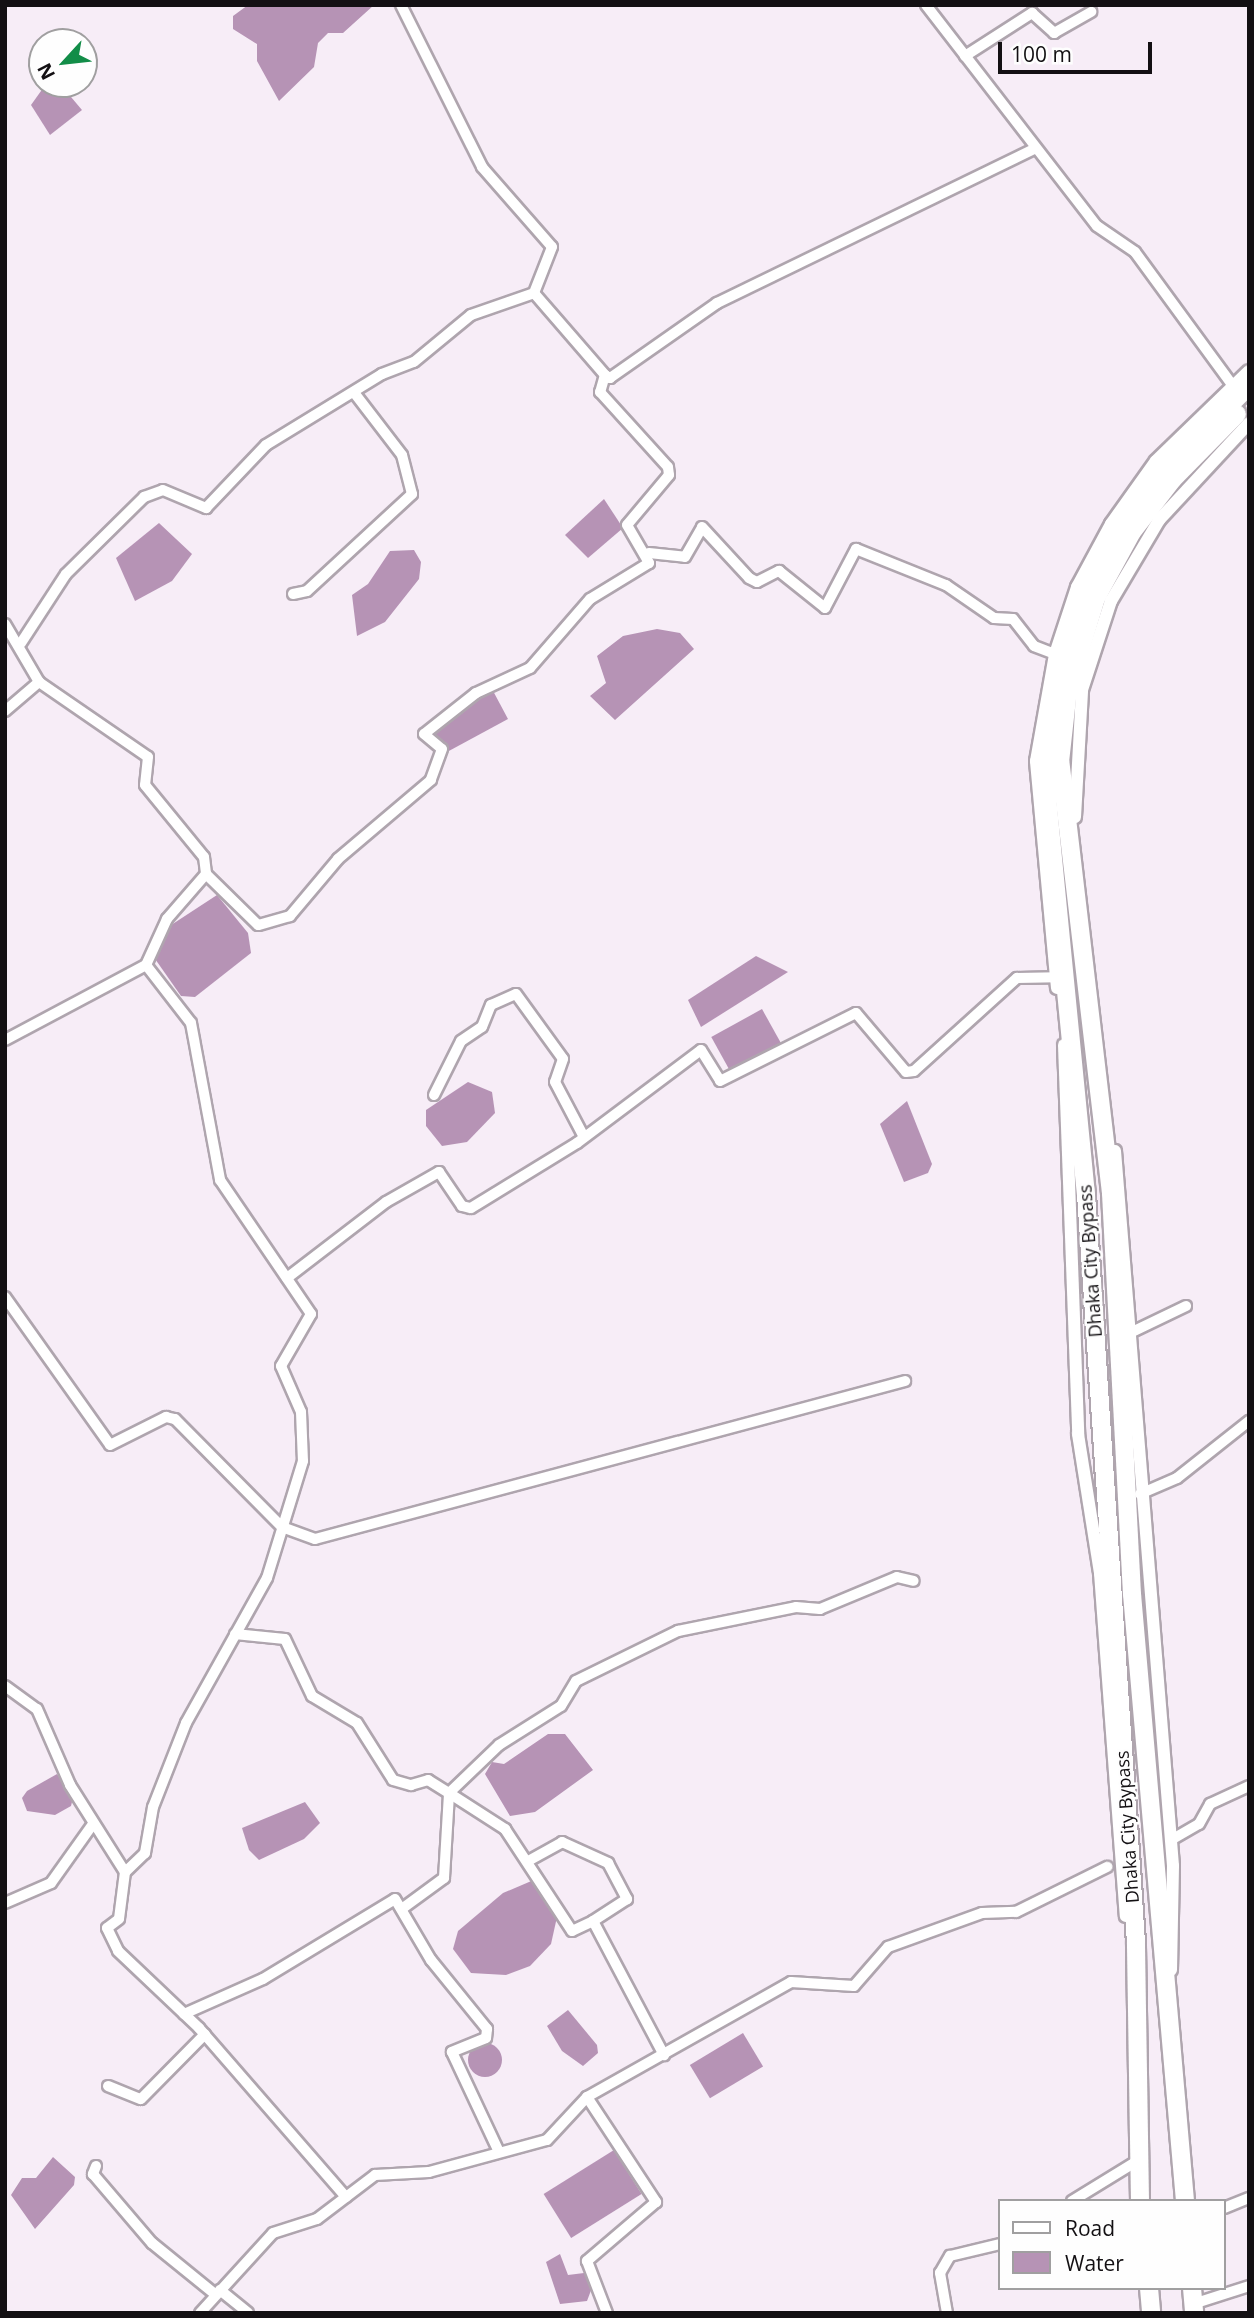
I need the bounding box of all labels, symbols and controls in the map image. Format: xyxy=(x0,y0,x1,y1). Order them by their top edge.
north arrow xyxy=(28,28,98,98)
scale bar xyxy=(1002,28,1156,72)
text: 100 m xyxy=(1011,40,1072,68)
text: N xyxy=(31,59,61,84)
street label: Dhaka City Bypass xyxy=(1074,1184,1106,1338)
street label: Dhaka City Bypass xyxy=(1111,1750,1143,1904)
legend xyxy=(998,2199,1226,2290)
text: Road xyxy=(1065,2214,1115,2242)
text: Water xyxy=(1065,2249,1124,2277)

